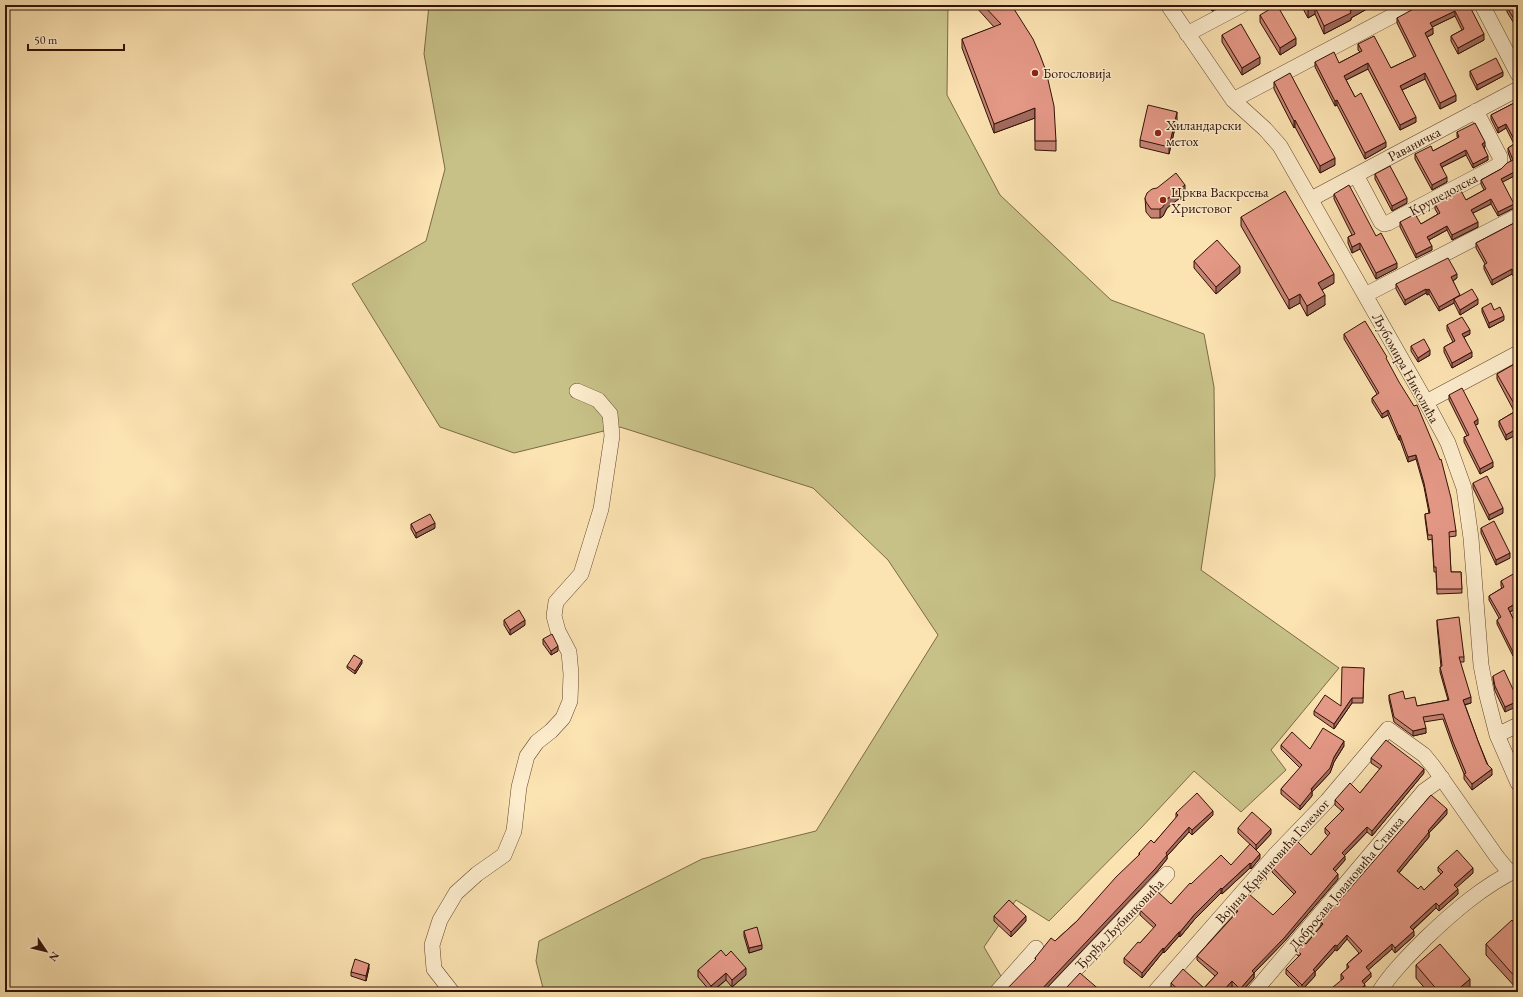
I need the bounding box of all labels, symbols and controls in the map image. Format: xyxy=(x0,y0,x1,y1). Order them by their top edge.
scale bar xyxy=(28,26,124,52)
text: 50 m xyxy=(34,32,58,48)
place label: Богословија xyxy=(1043,64,1112,82)
marker: Богословија xyxy=(1030,68,1040,78)
place label: Хиландарски метох xyxy=(1165,116,1242,150)
street label: Раваничка xyxy=(1385,122,1444,165)
marker: Хиландарски метох xyxy=(1153,128,1163,138)
street label: Крушедолска xyxy=(1406,168,1481,219)
place label: Црква Васкрсења Христовог xyxy=(1170,183,1269,217)
marker: Црква Васкрсења Христовог xyxy=(1158,195,1168,205)
street label: Љубомира Николића xyxy=(1368,310,1444,427)
street label: Војина Крајиновића Големог xyxy=(1211,795,1333,927)
street label: Добросава Јовановића Станка xyxy=(1284,812,1408,954)
street label: Ђорђа Љубинковића xyxy=(1071,874,1167,973)
north arrow xyxy=(26,931,66,971)
text: N xyxy=(46,949,62,964)

